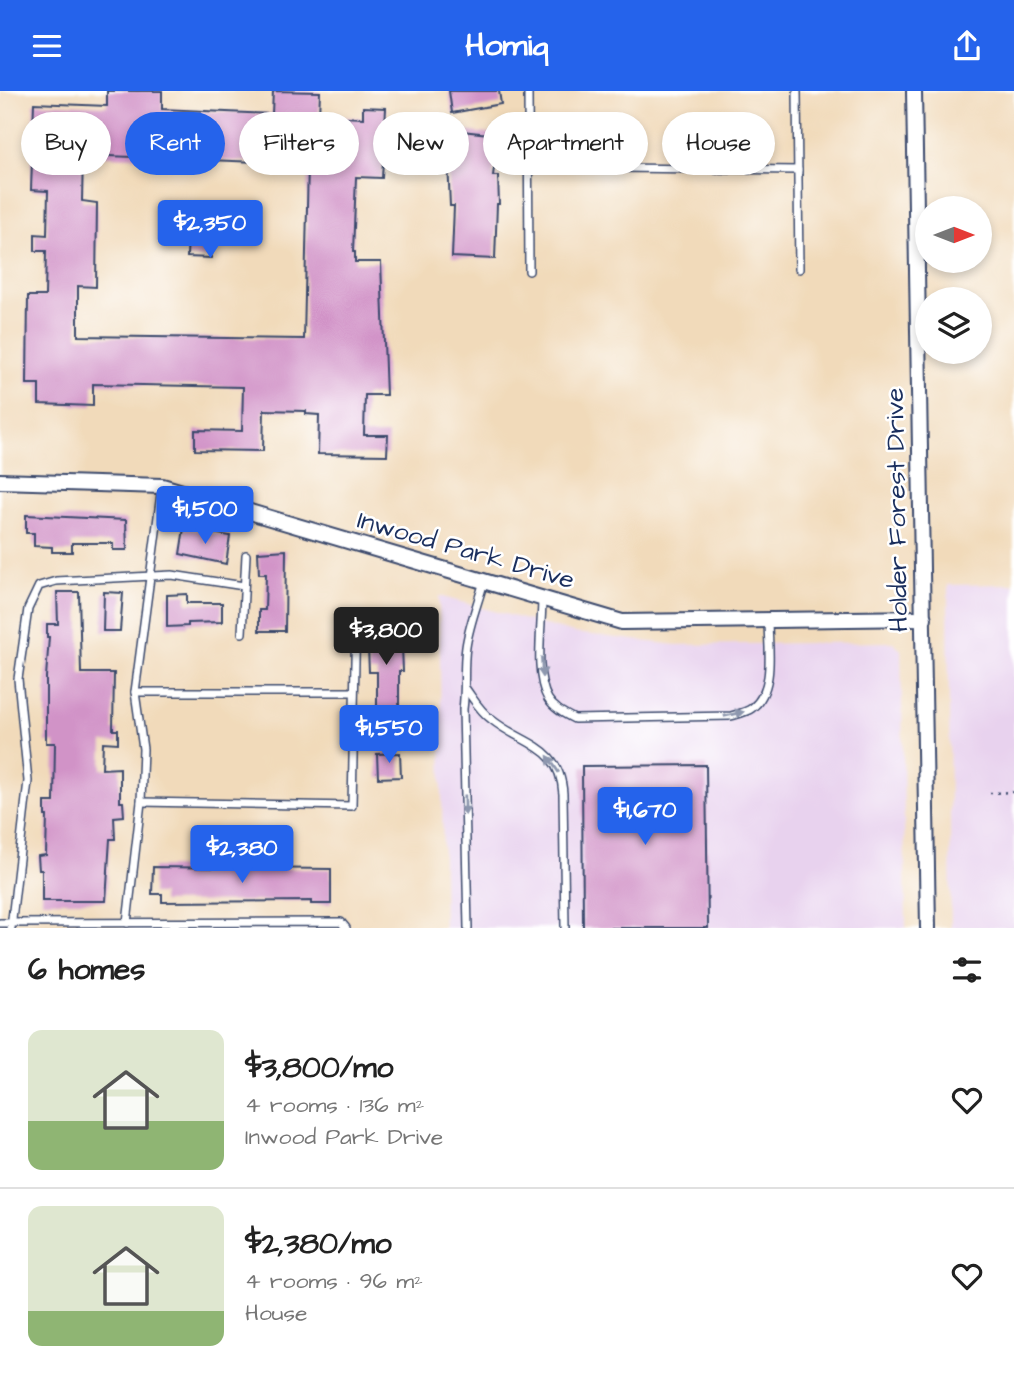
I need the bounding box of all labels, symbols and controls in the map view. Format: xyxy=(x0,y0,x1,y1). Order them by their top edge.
text: Homiq xyxy=(465,23,549,68)
icon: menu xyxy=(28,27,66,65)
icon: share xyxy=(948,27,986,65)
chip: Buy xyxy=(21,112,111,175)
chip: Rent xyxy=(125,112,225,175)
chip: Filters xyxy=(239,112,359,175)
chip: New xyxy=(373,112,469,175)
chip: Apartment xyxy=(483,112,648,175)
chip: House xyxy=(662,112,775,175)
north arrow xyxy=(915,196,992,273)
map controls xyxy=(915,196,992,364)
pin: $2,350 xyxy=(153,201,267,260)
text: $2,350 xyxy=(174,207,246,239)
button: layers xyxy=(915,287,992,364)
street label: Holder Forest Drive xyxy=(877,388,917,632)
pin: $1,500 xyxy=(148,487,262,546)
text: $1,500 xyxy=(172,493,238,525)
street label: Inwood Park Drive xyxy=(353,502,579,598)
pin: $3,800 xyxy=(329,607,443,667)
text: $3,800 xyxy=(350,614,422,646)
one-way arrow xyxy=(536,656,547,678)
pin: $1,550 xyxy=(332,705,446,765)
one-way arrow xyxy=(724,708,746,719)
text: $1,550 xyxy=(356,712,422,744)
one-way arrow xyxy=(547,755,561,774)
pin: $1,670 xyxy=(588,787,702,847)
text: $1,670 xyxy=(614,794,676,826)
one-way arrow xyxy=(460,795,471,817)
pin: $2,380 xyxy=(185,825,299,885)
text: $2,380 xyxy=(206,832,278,864)
text: 6 homes xyxy=(28,949,145,991)
icon: filters xyxy=(948,951,986,989)
text: $3,800/mo xyxy=(245,1047,393,1089)
icon: home xyxy=(84,1058,168,1142)
icon: heart xyxy=(948,1081,986,1119)
text: 4 rooms · 136 m² xyxy=(245,1089,424,1121)
text: Inwood Park Drive xyxy=(245,1121,443,1153)
text: $2,380/mo xyxy=(245,1223,392,1265)
icon: home xyxy=(84,1234,168,1318)
icon: heart xyxy=(948,1257,986,1295)
text: 4 rooms · 96 m² xyxy=(245,1265,423,1297)
text: House xyxy=(245,1297,308,1329)

